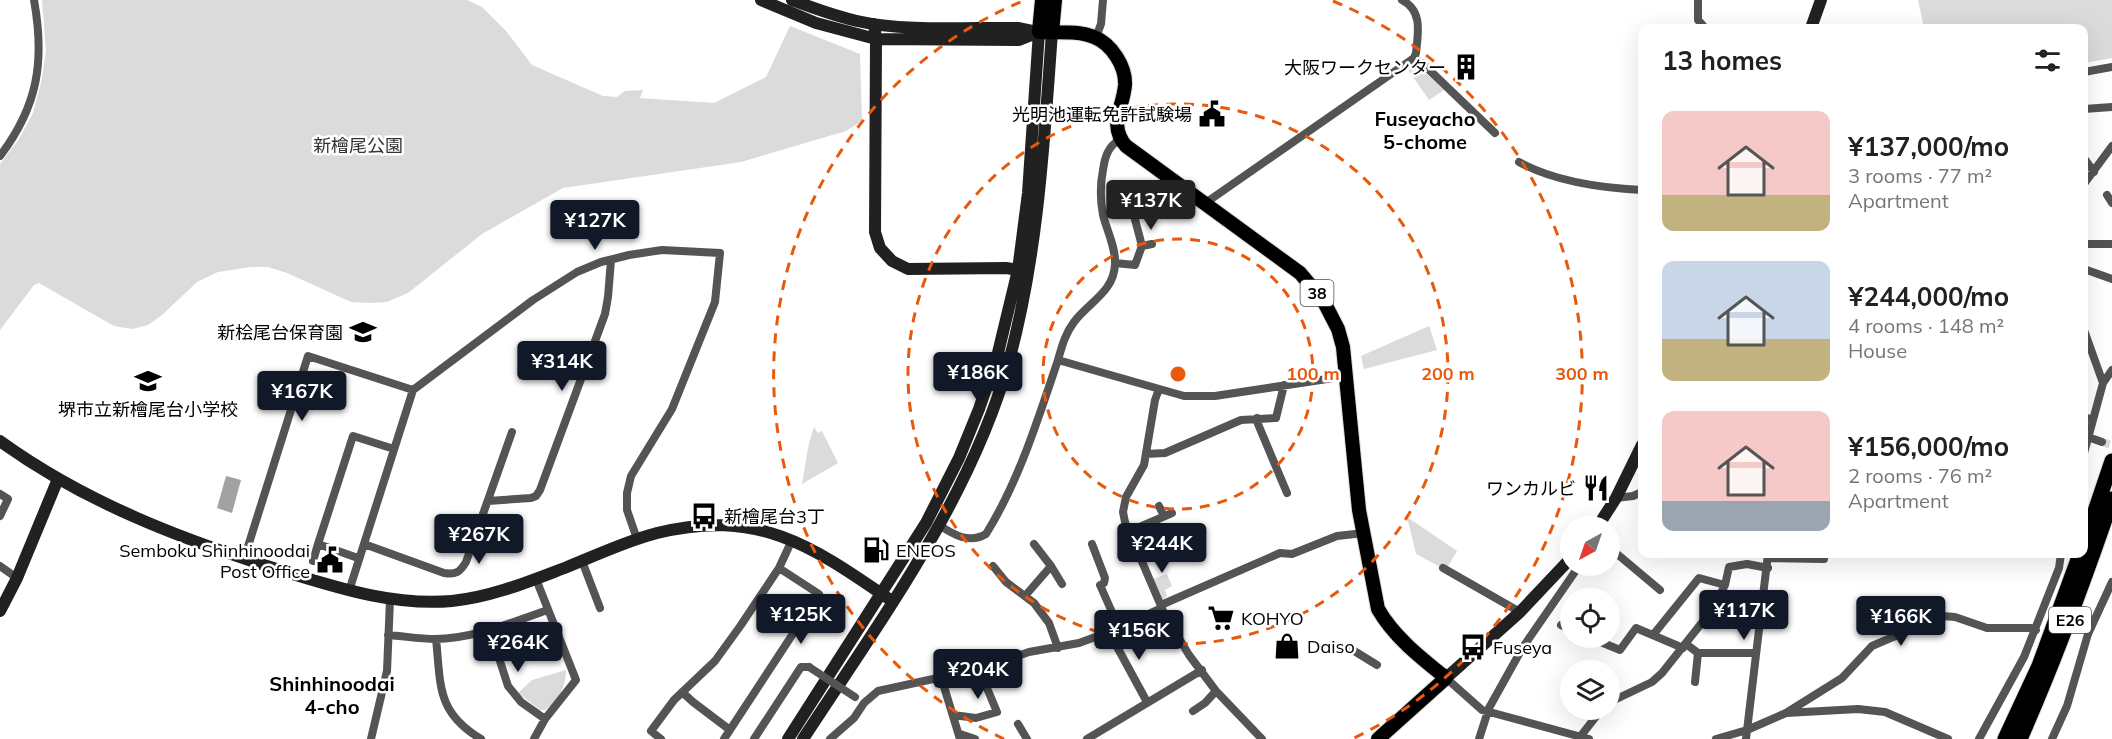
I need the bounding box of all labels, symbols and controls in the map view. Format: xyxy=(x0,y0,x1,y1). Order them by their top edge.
text: 13 homes xyxy=(1662,44,1782,77)
icon: filters xyxy=(2031,44,2064,77)
building icon: 大阪ワークセンター xyxy=(1451,52,1481,82)
place label: 大阪ワークセンター xyxy=(1284,56,1446,79)
public building icon: 光明池運転免許試験場 xyxy=(1197,99,1227,129)
place label: 光明池運転免許試験場 xyxy=(1012,103,1192,126)
district label: Fuseyacho 5-chome xyxy=(1375,106,1476,154)
text: ¥137,000/mo xyxy=(1848,130,2009,163)
park label: 新檜尾公園 xyxy=(313,134,403,157)
icon: home xyxy=(1710,135,1782,207)
text: 3 rooms · 77 m² xyxy=(1848,163,1992,188)
pin: ¥137K xyxy=(1109,180,1193,231)
text: ¥137K xyxy=(1120,187,1182,212)
text: Apartment xyxy=(1848,188,1949,213)
pin: ¥127K xyxy=(553,200,637,251)
text: ¥127K xyxy=(564,207,626,232)
road number: 38 xyxy=(1300,280,1334,306)
text: ¥244,000/mo xyxy=(1848,280,2009,313)
icon: home xyxy=(1710,285,1782,357)
text: 4 rooms · 148 m² xyxy=(1848,313,2004,338)
school or university icon: 新桧尾台保育園 xyxy=(348,317,378,347)
place label: 新桧尾台保育園 xyxy=(217,321,343,344)
text: House xyxy=(1848,338,1907,363)
pin: ¥314K xyxy=(520,341,604,392)
text: ¥314K xyxy=(531,348,593,373)
pin: ¥186K xyxy=(936,352,1020,403)
text: ¥186K xyxy=(947,359,1009,384)
text: 100 m xyxy=(1286,362,1340,385)
text: 200 m xyxy=(1421,362,1475,385)
text: 300 m xyxy=(1555,362,1609,385)
centre of rings xyxy=(1168,364,1188,384)
school or university icon: 堺市立新檜尾台小学校 xyxy=(133,366,163,396)
pin: ¥167K xyxy=(260,371,344,422)
text: ¥167K xyxy=(271,378,333,403)
place label: 堺市立新檜尾台小学校 xyxy=(58,398,238,421)
text: ¥156,000/mo xyxy=(1848,430,2009,463)
icon: home xyxy=(1710,435,1782,507)
text: 2 rooms · 76 m² xyxy=(1848,463,1992,488)
restaurant icon: ワンカルビ xyxy=(1581,473,1611,503)
place label: ワンカルビ xyxy=(1486,477,1576,500)
text: Apartment xyxy=(1848,488,1949,513)
bus stop icon: 新檜尾台3丁 xyxy=(689,501,719,531)
place label: 新檜尾台3丁 xyxy=(724,505,825,528)
pin: ¥267K xyxy=(437,514,521,565)
north arrow xyxy=(1560,516,1620,576)
map controls xyxy=(1560,516,1620,720)
text: ¥267K xyxy=(448,521,510,546)
pin: ¥244K xyxy=(1120,523,1204,574)
text: ¥244K xyxy=(1131,530,1193,555)
fuel station icon: ENEOS xyxy=(861,535,891,565)
place label: Semboku Shinhinoodai Post Office xyxy=(119,539,310,583)
place label: ENEOS xyxy=(896,539,956,562)
public building icon: Semboku Shinhinoodai Post Office xyxy=(315,545,345,575)
button: locate xyxy=(1560,588,1620,648)
pin: ¥117K xyxy=(1702,590,1786,641)
pin: ¥125K xyxy=(759,594,843,645)
pin: ¥166K xyxy=(1859,596,1943,647)
text: ¥117K xyxy=(1713,597,1775,622)
text: ¥125K xyxy=(770,601,832,626)
supermarket icon: KOHYO xyxy=(1206,603,1236,633)
text: ¥166K xyxy=(1870,603,1932,628)
place label: KOHYO xyxy=(1241,607,1304,630)
road number: E26 xyxy=(2049,607,2091,633)
pin: ¥156K xyxy=(1097,610,1181,661)
text: ¥156K xyxy=(1108,617,1170,642)
pin: ¥264K xyxy=(476,622,560,673)
text: ¥264K xyxy=(487,629,549,654)
shop icon: Daiso xyxy=(1272,631,1302,661)
bus stop icon: Fuseya xyxy=(1458,632,1488,662)
place label: Daiso xyxy=(1307,635,1355,658)
place label: Fuseya xyxy=(1493,636,1552,659)
pin: ¥204K xyxy=(936,649,1020,700)
text: ¥204K xyxy=(947,656,1009,681)
button: layers xyxy=(1560,660,1620,720)
district label: Shinhinoodai 4-cho xyxy=(269,671,395,719)

